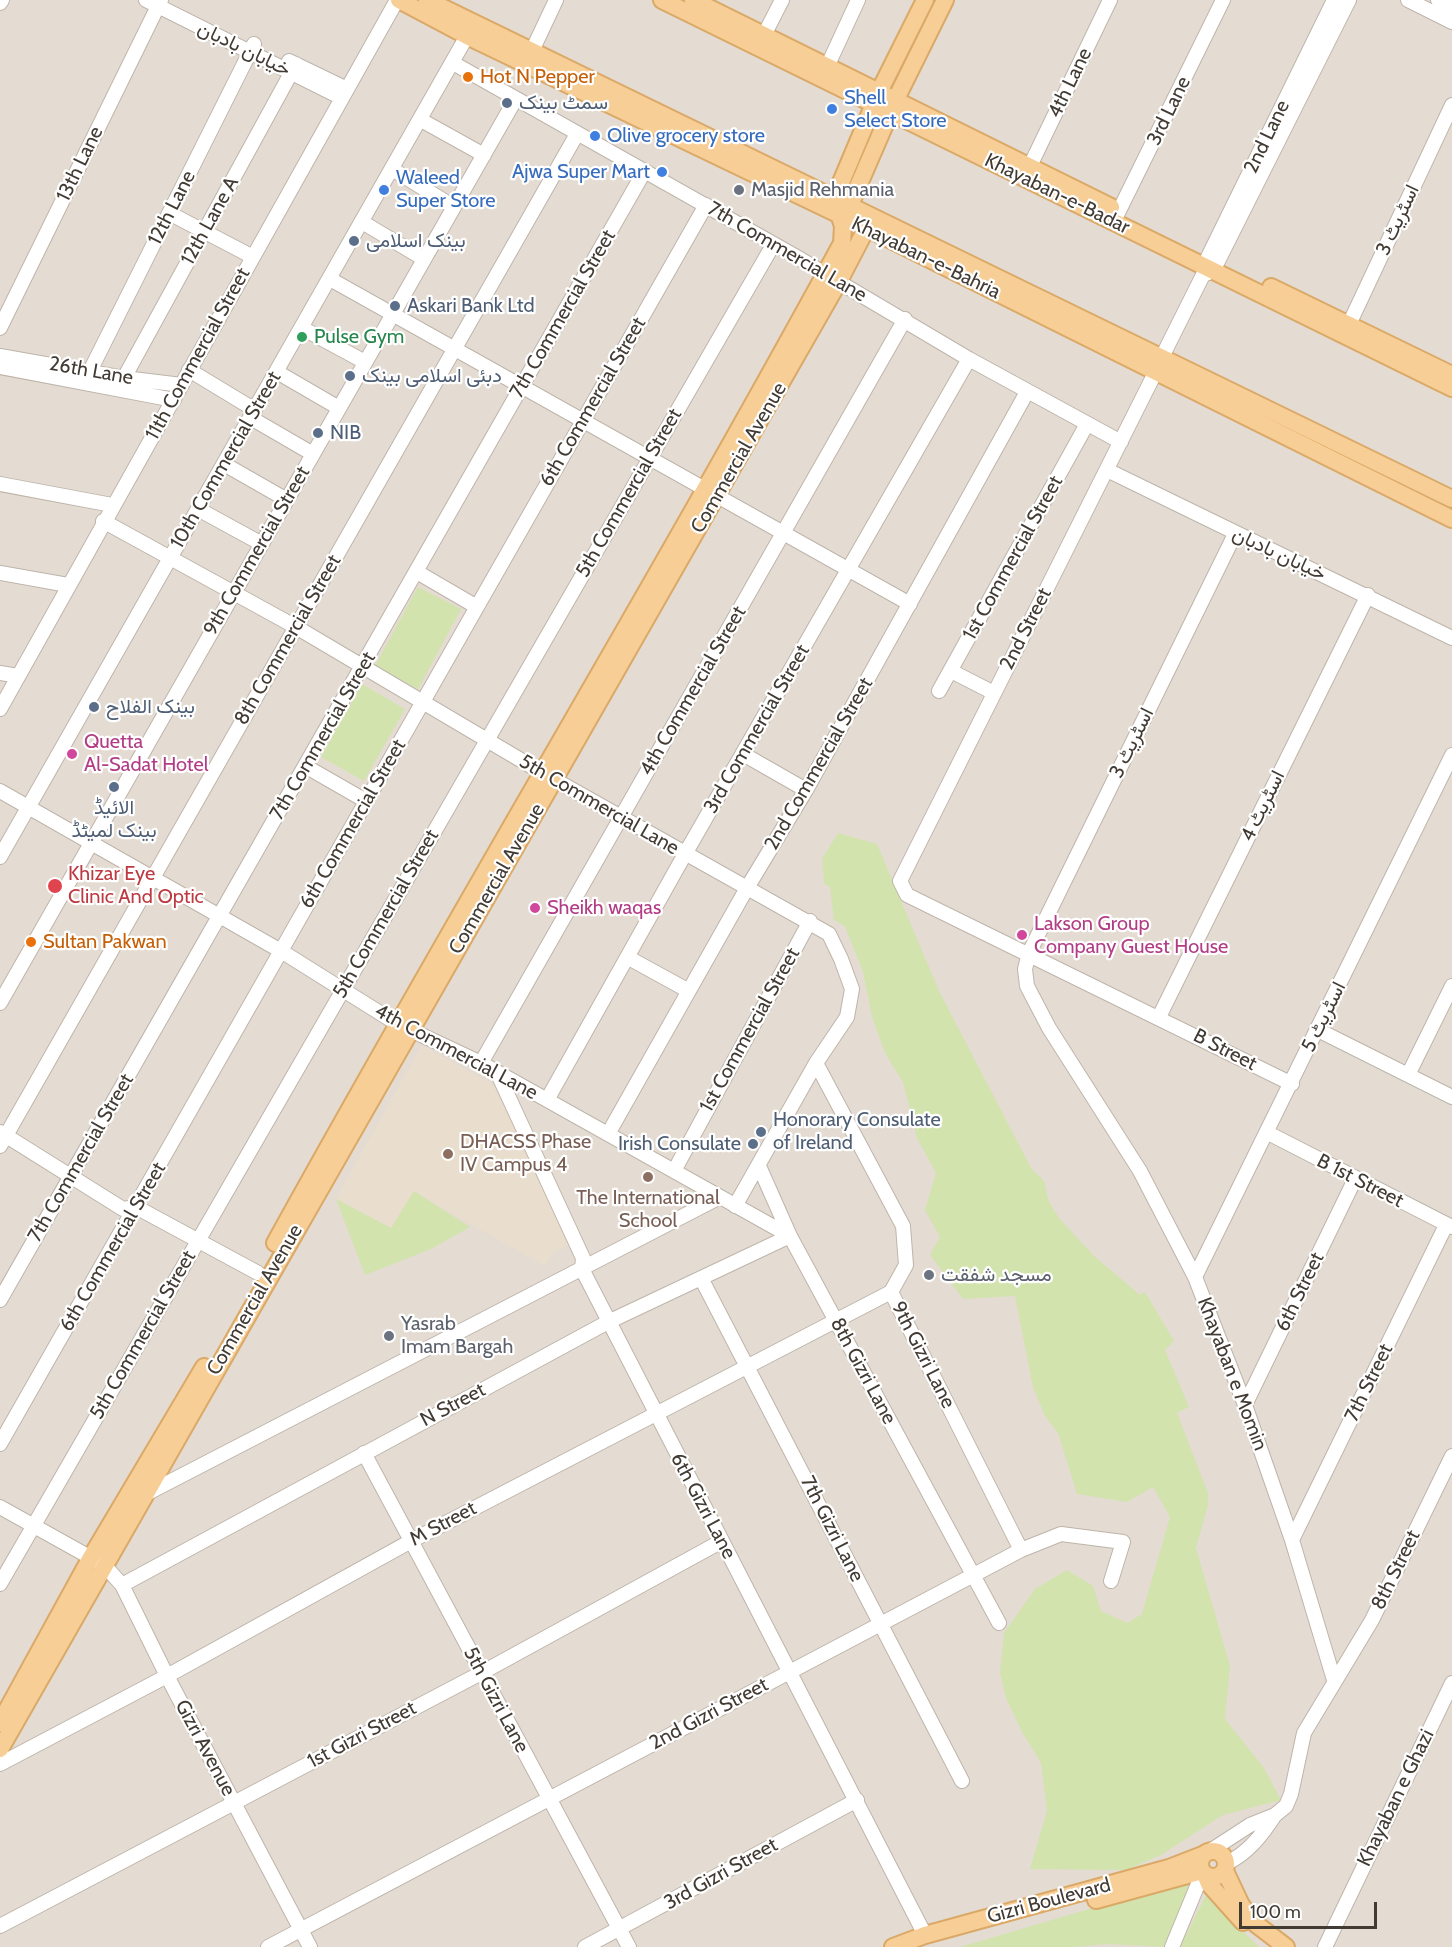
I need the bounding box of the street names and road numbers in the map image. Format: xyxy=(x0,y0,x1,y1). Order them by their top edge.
street label: خیابان بادبان xyxy=(194,16,294,82)
street label: 4th Lane xyxy=(1043,44,1097,122)
street label: 3rd Lane xyxy=(1142,73,1196,149)
street label: 2nd Lane xyxy=(1239,97,1295,177)
street label: 13th Lane xyxy=(52,123,108,205)
street label: Khayaban-e-Badar xyxy=(980,148,1134,240)
street label: 12th Lane xyxy=(143,167,201,249)
street label: 12th Lane A xyxy=(176,173,244,269)
street label: اسٹریٹ 3 xyxy=(1371,181,1425,259)
street label: 7th Commercial Lane xyxy=(703,197,871,307)
street label: Khayaban-e-Bahria xyxy=(848,212,1004,304)
street label: 7th Commercial Street xyxy=(505,226,621,402)
street label: 11th Commercial Street xyxy=(141,264,255,444)
street label: 6th Commercial Street xyxy=(535,313,651,491)
street label: 26th Lane xyxy=(47,352,135,390)
street label: 10th Commercial Street xyxy=(165,367,287,553)
street label: Commercial Avenue xyxy=(686,378,792,538)
street label: 5th Commercial Street xyxy=(571,404,687,582)
street label: 9th Commercial Street xyxy=(199,462,315,640)
street label: 1st Commercial Street xyxy=(958,472,1068,644)
street label: خیابان بادبان xyxy=(1228,522,1330,586)
street label: 8th Commercial Street xyxy=(230,551,346,729)
street label: 2nd Street xyxy=(995,584,1057,674)
street label: 4th Commercial Street xyxy=(635,602,751,780)
street label: 3rd Commercial Street xyxy=(699,641,815,817)
street label: 7th Commercial Street xyxy=(265,648,381,824)
street label: 2nd Commercial Street xyxy=(760,673,878,855)
street label: اسٹریٹ 3 xyxy=(1105,704,1159,782)
street label: 6th Commercial Street xyxy=(295,735,411,913)
street label: 5th Commercial Lane xyxy=(515,749,683,861)
street label: اسٹریٹ 4 xyxy=(1236,767,1290,845)
street label: Commercial Avenue xyxy=(444,799,550,959)
street label: 5th Commercial Street xyxy=(328,825,444,1003)
street label: 1st Commercial Street xyxy=(695,944,805,1116)
street label: اسٹریٹ 5 xyxy=(1297,978,1351,1056)
street label: 4th Commercial Lane xyxy=(370,999,542,1105)
street label: B Street xyxy=(1189,1024,1261,1076)
street label: 7th Commercial Street xyxy=(23,1070,139,1246)
street label: B 1st Street xyxy=(1313,1149,1407,1213)
street label: 6th Commercial Street xyxy=(55,1158,171,1336)
street label: Commercial Avenue xyxy=(202,1220,308,1380)
street label: 5th Commercial Street xyxy=(85,1246,201,1424)
street label: 6th Street xyxy=(1271,1249,1329,1335)
street label: Khayaban e Momin xyxy=(1192,1294,1272,1454)
street label: 9th Gizri Lane xyxy=(886,1298,960,1412)
street label: 8th Gizri Lane xyxy=(825,1314,901,1428)
street label: 7th Street xyxy=(1340,1340,1398,1426)
street label: N Street xyxy=(416,1378,490,1432)
street label: 6th Gizri Lane xyxy=(665,1449,741,1563)
street label: 7th Gizri Lane xyxy=(795,1472,869,1586)
street label: M Street xyxy=(406,1496,480,1552)
street label: 8th Street xyxy=(1366,1526,1426,1614)
street label: 5th Gizri Lane xyxy=(458,1643,534,1757)
street label: 2nd Gizri Street xyxy=(646,1673,772,1755)
street label: Gizri Avenue xyxy=(170,1696,240,1800)
street label: 1st Gizri Street xyxy=(304,1696,420,1774)
street label: Khayaban e Ghazi xyxy=(1352,1726,1440,1870)
street label: 3rd Gizri Street xyxy=(660,1833,782,1915)
street label: Gizri Boulevard xyxy=(985,1873,1113,1929)

